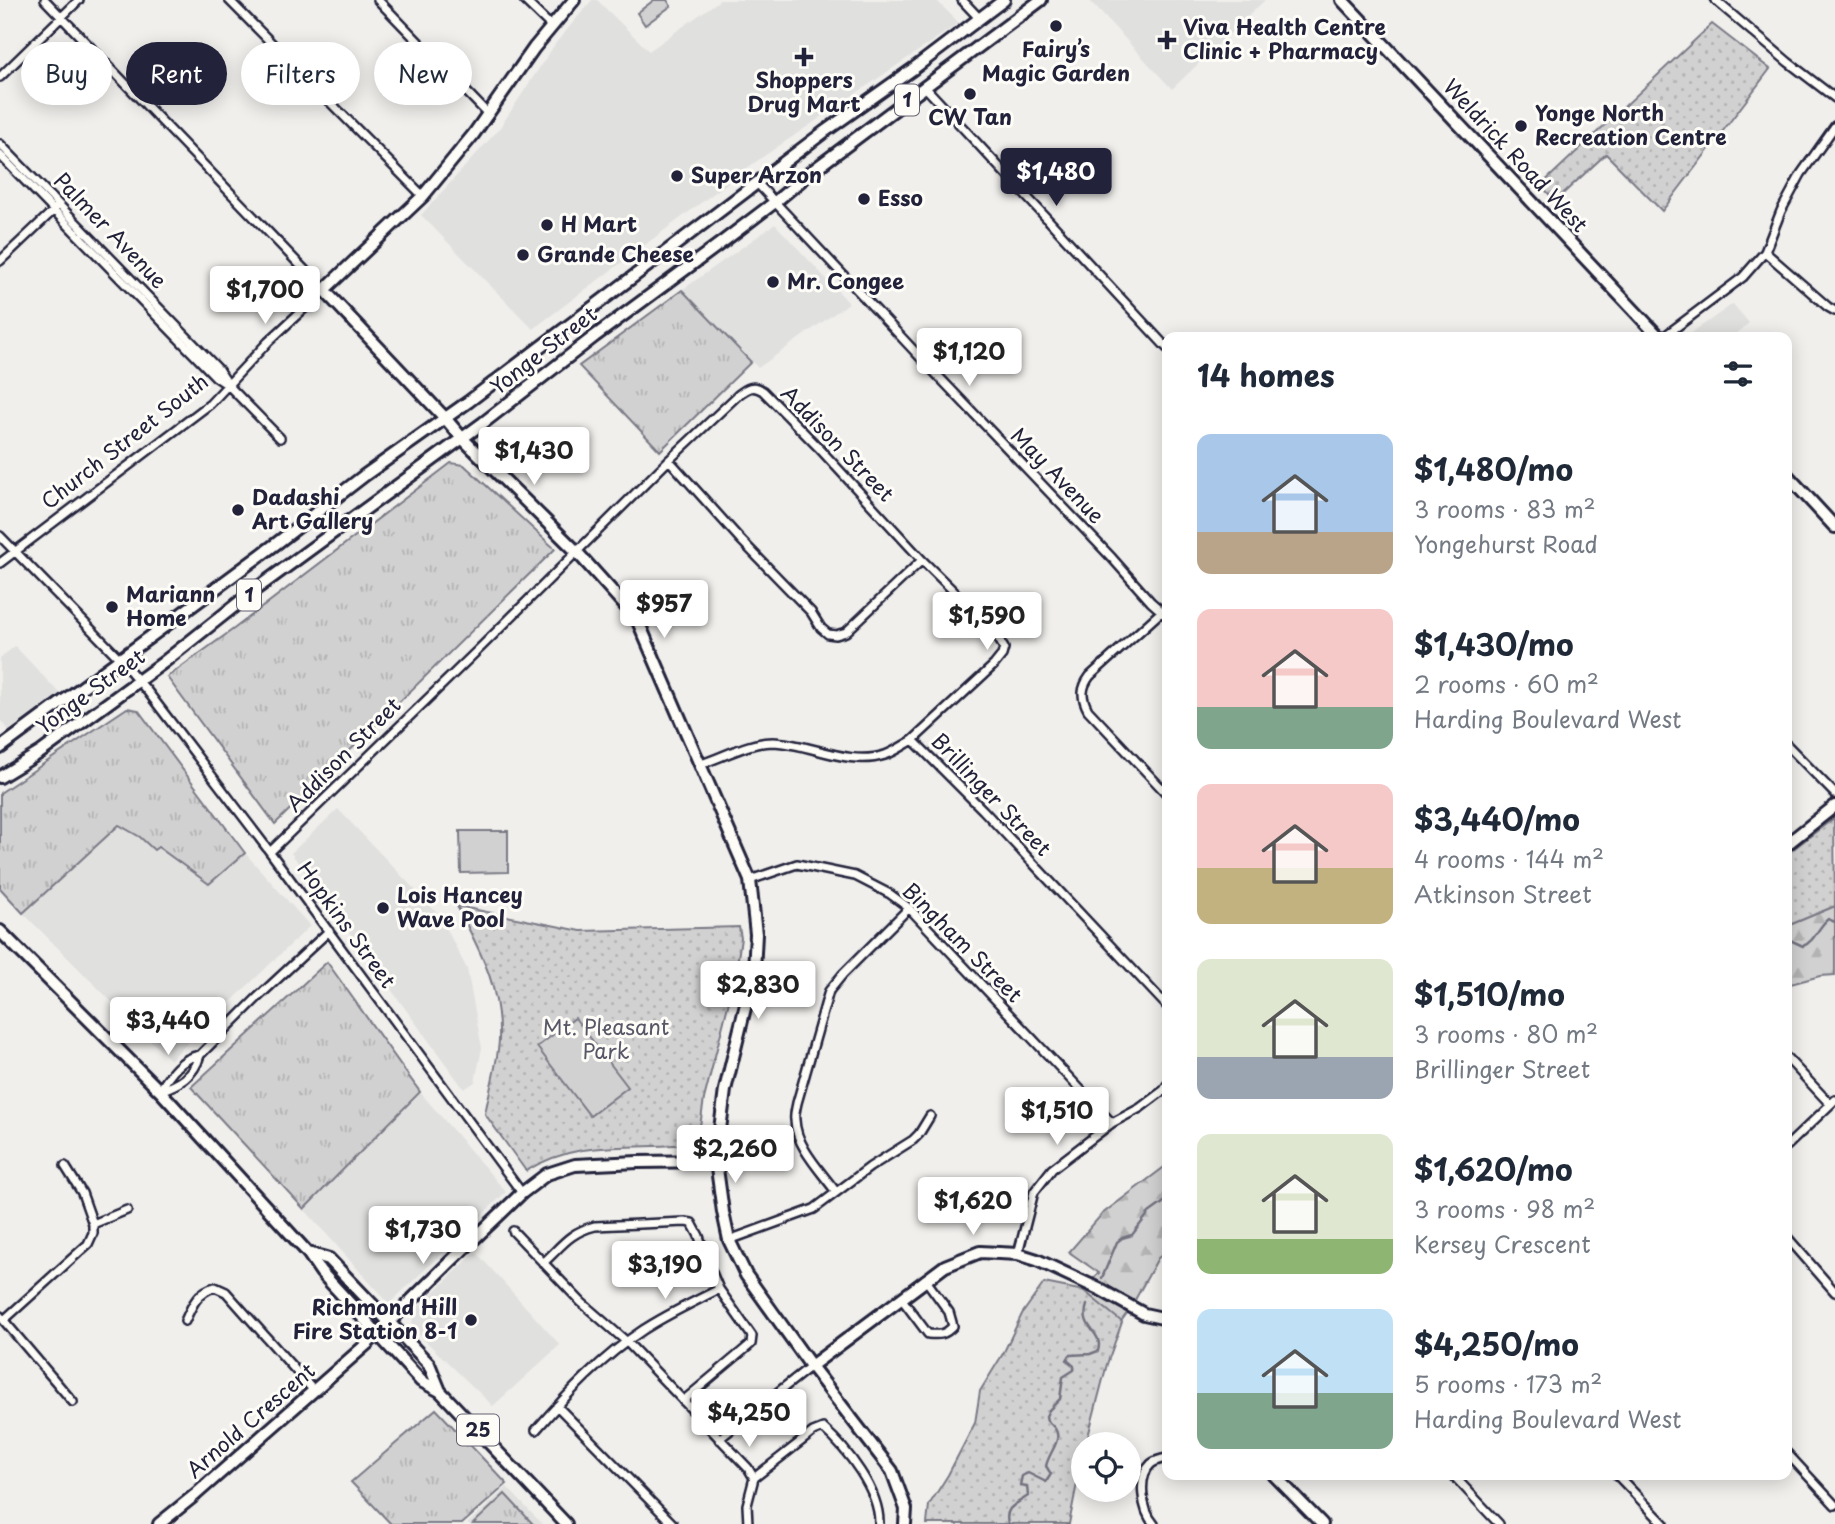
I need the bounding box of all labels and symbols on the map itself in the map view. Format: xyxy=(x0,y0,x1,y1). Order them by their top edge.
place label: Viva Health Centre Clinic + Pharmacy xyxy=(1183,10,1386,66)
marker: Fairy’s Magic Garden xyxy=(1048,18,1064,34)
marker: Viva Health Centre Clinic + Pharmacy xyxy=(1157,30,1177,50)
place label: Fairy’s Magic Garden xyxy=(982,32,1130,88)
marker: Shoppers Drug Mart xyxy=(796,49,812,65)
place label: Shoppers Drug Mart xyxy=(747,63,861,119)
street label: Weldrick Road West xyxy=(1437,71,1596,239)
road number: 1 xyxy=(895,85,919,116)
marker: CW Tan xyxy=(962,86,978,102)
place label: Yonge North Recreation Centre xyxy=(1535,96,1727,152)
place label: CW Tan xyxy=(928,100,1012,132)
marker: Yonge North Recreation Centre xyxy=(1513,118,1529,134)
pin: $1,480 xyxy=(999,148,1113,208)
place label: Super Arzon xyxy=(691,158,822,190)
street label: Palmer Avenue xyxy=(48,164,175,295)
marker: Super Arzon xyxy=(669,168,685,184)
place label: Esso xyxy=(878,181,923,213)
marker: Esso xyxy=(856,191,872,207)
place label: H Mart xyxy=(561,207,637,239)
marker: H Mart xyxy=(539,217,555,233)
place label: Grande Cheese xyxy=(537,237,694,269)
marker: Grande Cheese xyxy=(515,247,531,263)
place label: Mr. Congee xyxy=(787,264,904,296)
pin: $1,700 xyxy=(208,266,322,326)
marker: Mr. Congee xyxy=(765,274,781,290)
street label: Yonge Street xyxy=(483,297,603,401)
pin: $1,120 xyxy=(912,328,1026,388)
street label: Church Street South xyxy=(33,365,214,516)
street label: Addison Street xyxy=(774,377,902,508)
street label: May Avenue xyxy=(1004,419,1113,530)
pin: $1,430 xyxy=(477,428,591,487)
place label: Dadashi Art Gallery xyxy=(251,480,373,536)
marker: Dadashi Art Gallery xyxy=(230,502,246,518)
place label: Mariann Home xyxy=(126,577,215,633)
road number: 1 xyxy=(237,580,261,610)
pin: $957 xyxy=(623,580,705,640)
pin: $1,590 xyxy=(930,592,1044,652)
marker: Mariann Home xyxy=(104,599,120,615)
street label: Yonge Street xyxy=(29,640,151,741)
street label: Addison Street xyxy=(278,689,407,818)
street label: Brillinger Street xyxy=(925,725,1060,863)
street label: Hopkins Street xyxy=(291,854,405,994)
street label: Bingham Street xyxy=(896,874,1031,1009)
place label: Lois Hancey Wave Pool xyxy=(397,878,523,934)
marker: Lois Hancey Wave Pool xyxy=(375,900,391,916)
pin: $2,830 xyxy=(701,962,815,1021)
pin: $3,440 xyxy=(111,998,225,1057)
park label: Mt. Pleasant Park xyxy=(543,1010,669,1066)
pin: $1,510 xyxy=(1000,1088,1114,1147)
pin: $2,260 xyxy=(678,1126,792,1185)
pin: $1,620 xyxy=(916,1178,1030,1237)
pin: $1,730 xyxy=(366,1206,480,1266)
pin: $3,190 xyxy=(608,1242,722,1301)
place label: Richmond Hill Fire Station 8-1 xyxy=(293,1290,457,1346)
marker: Richmond Hill Fire Station 8-1 xyxy=(463,1312,479,1328)
street label: Arnold Crescent xyxy=(178,1354,321,1485)
pin: $4,250 xyxy=(692,1390,806,1449)
road number: 25 xyxy=(457,1414,499,1446)

